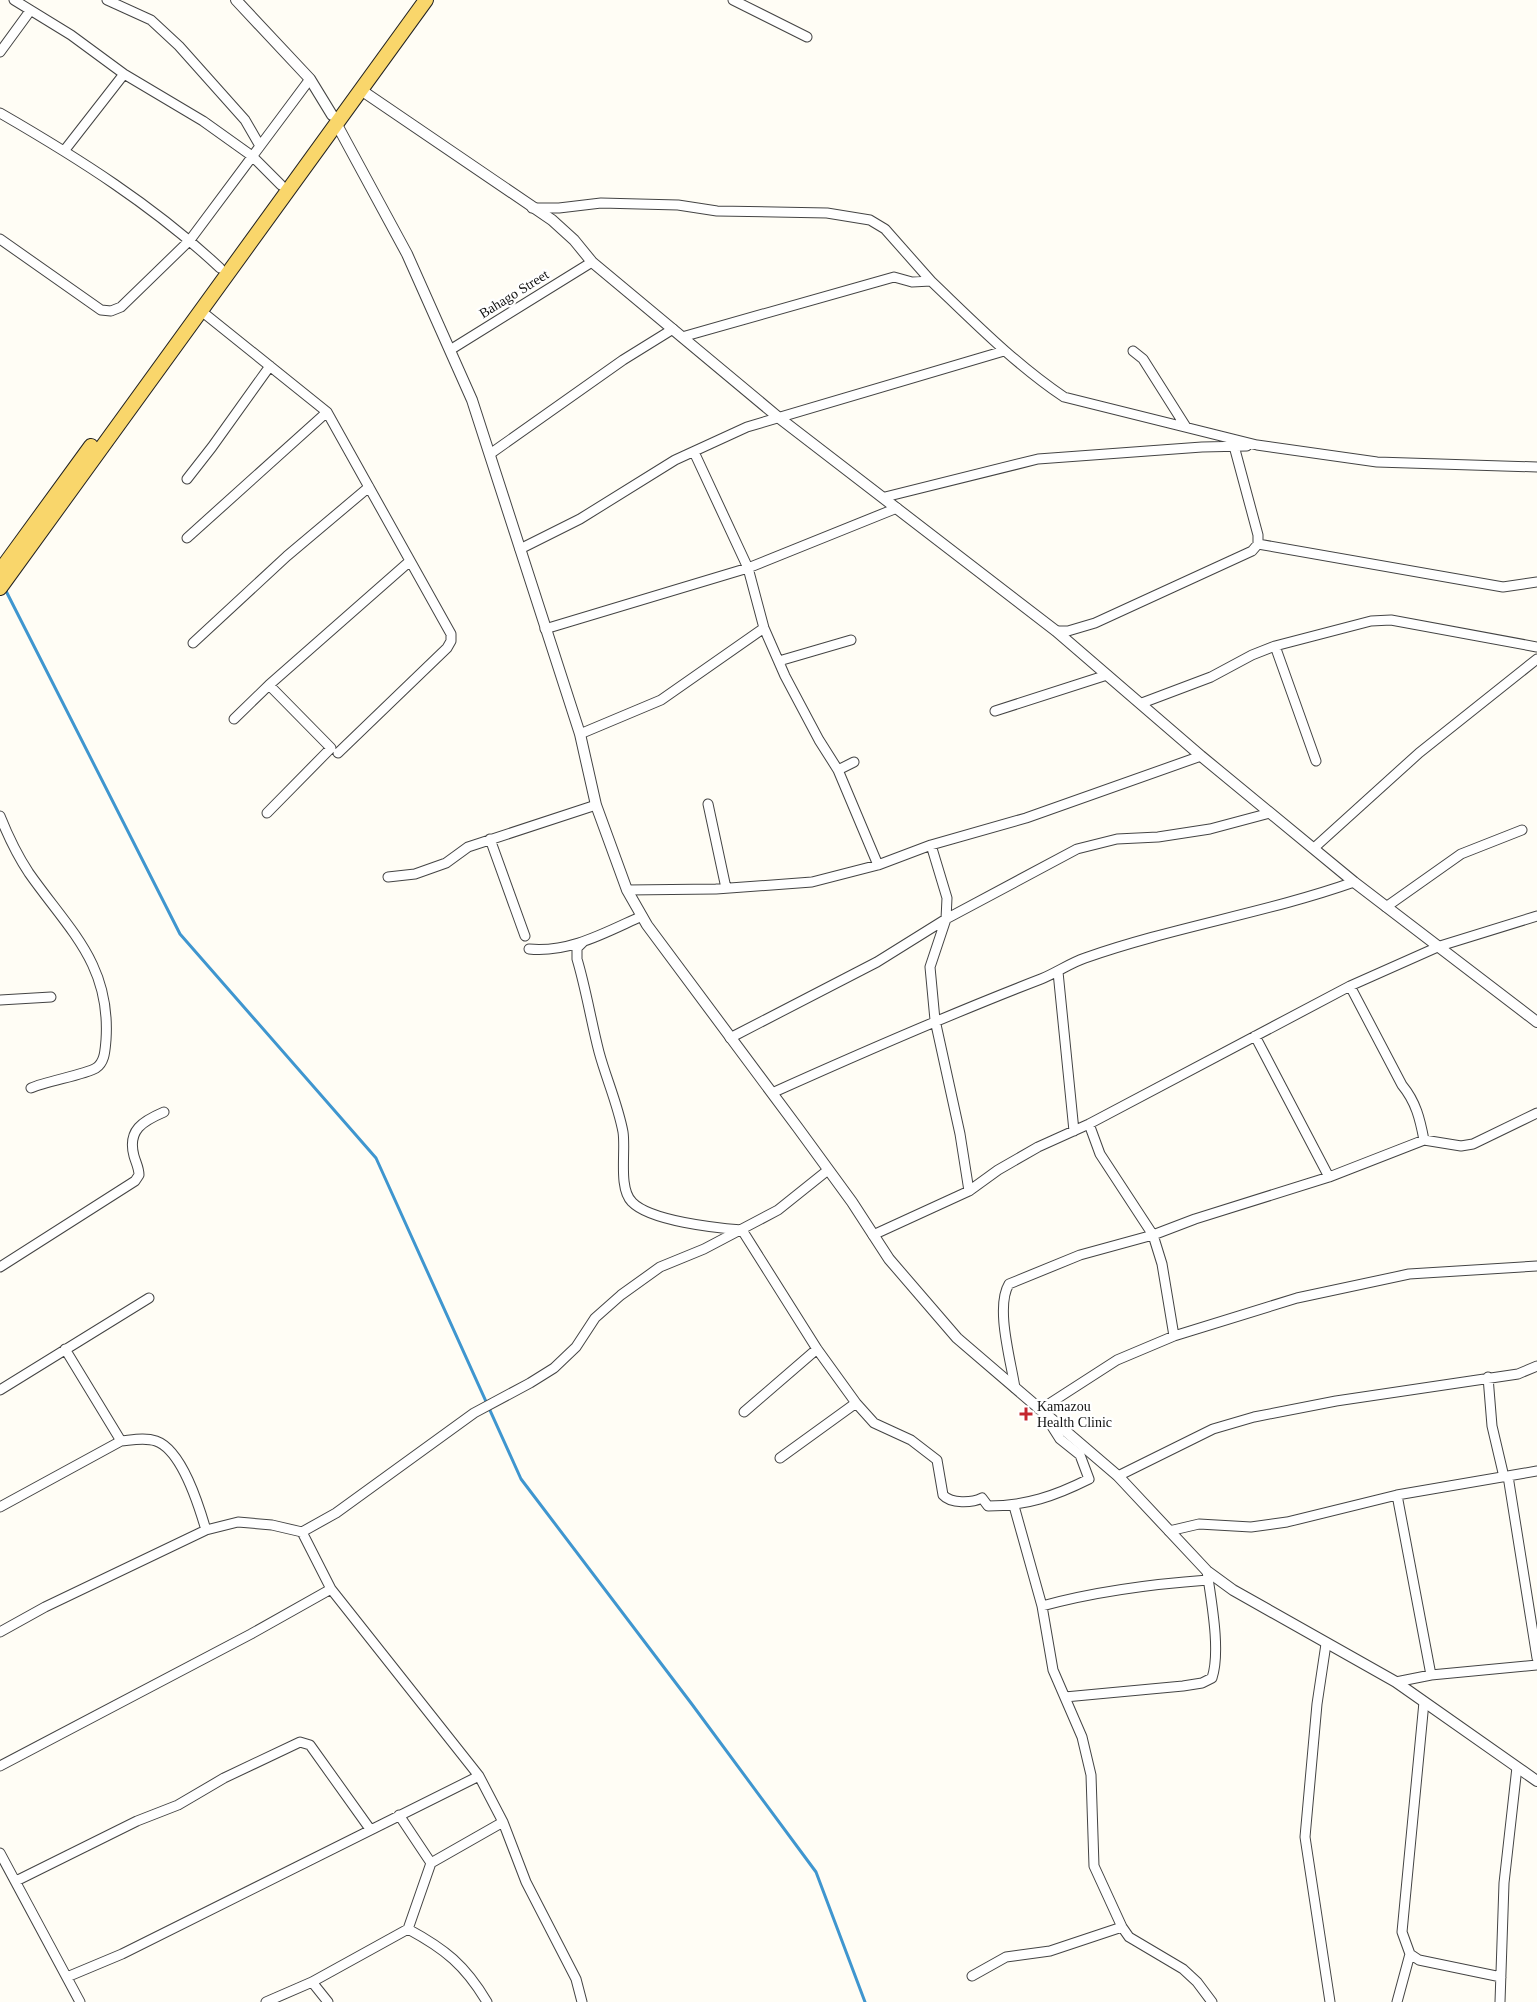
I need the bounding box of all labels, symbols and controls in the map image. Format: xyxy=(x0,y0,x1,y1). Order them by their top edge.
street label: Bahago Street xyxy=(477,267,552,321)
place label: Kamazou Health Clinic xyxy=(1037,1399,1112,1430)
marker: Kamazou Health Clinic xyxy=(1019,1407,1033,1421)

